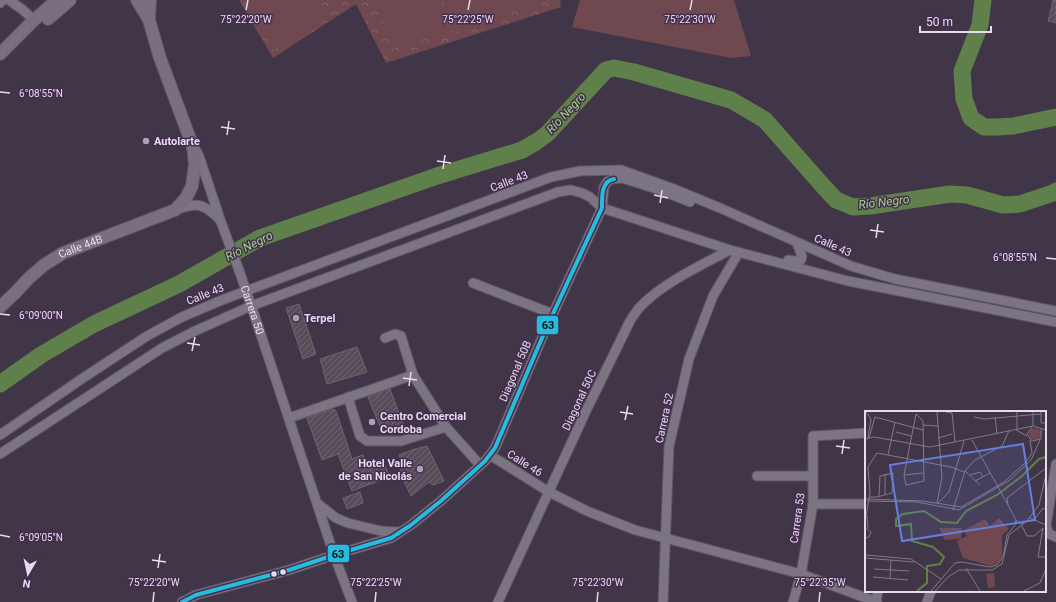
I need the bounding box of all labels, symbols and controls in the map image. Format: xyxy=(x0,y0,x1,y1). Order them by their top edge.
scale bar xyxy=(920,8,991,34)
text: 75°22'20"W xyxy=(220,14,272,25)
text: 75°22'25"W xyxy=(442,14,494,25)
text: 75°22'30"W xyxy=(664,14,716,25)
text: 50 m xyxy=(926,15,953,29)
text: 6°08'55"N xyxy=(19,88,63,99)
water label: Río Negro xyxy=(543,89,589,136)
place label: Autolarte xyxy=(154,135,200,148)
marker: Autolarte xyxy=(141,136,151,146)
street label: Calle 43 xyxy=(488,168,530,195)
water label: Río Negro xyxy=(858,192,911,212)
water label: Río Negro xyxy=(223,228,275,264)
street label: Calle 44B xyxy=(56,232,105,261)
street label: Calle 43 xyxy=(812,232,853,259)
text: 6°08'55"N xyxy=(993,252,1037,263)
street label: Calle 43 xyxy=(184,281,226,308)
street label: Carrera 50 xyxy=(238,284,266,336)
text: 6°09'00"N xyxy=(19,310,63,321)
place label: Terpel xyxy=(304,312,335,325)
marker: Terpel xyxy=(291,313,301,323)
line badge: 63 xyxy=(536,315,559,335)
text: 63 xyxy=(542,319,554,332)
street label: Diagonal 50B xyxy=(497,339,534,404)
street label: Diagonal 50C xyxy=(560,368,599,433)
street label: Carrera 52 xyxy=(653,392,676,444)
place label: Centro Comercial Cordoba xyxy=(380,410,466,436)
inset map xyxy=(865,411,1046,592)
marker: Centro Comercial Cordoba xyxy=(367,417,377,427)
street label: Calle 46 xyxy=(505,447,545,479)
place label: Hotel Valle de San Nicolás xyxy=(339,457,412,483)
marker: Hotel Valle de San Nicolás xyxy=(415,464,425,474)
street label: Carrera 53 xyxy=(788,492,807,544)
text: 6°09'05"N xyxy=(19,532,63,543)
line badge: 63 xyxy=(327,544,350,563)
text: 63 xyxy=(332,548,344,561)
north arrow xyxy=(8,554,48,594)
unlabelled marker xyxy=(278,567,288,577)
unlabelled marker xyxy=(269,569,279,579)
text: N xyxy=(21,576,31,590)
text: 75°22'20"W xyxy=(128,577,180,588)
text: 75°22'25"W xyxy=(350,577,402,588)
text: 75°22'30"W xyxy=(572,577,624,588)
text: 75°22'35"W xyxy=(794,577,846,588)

